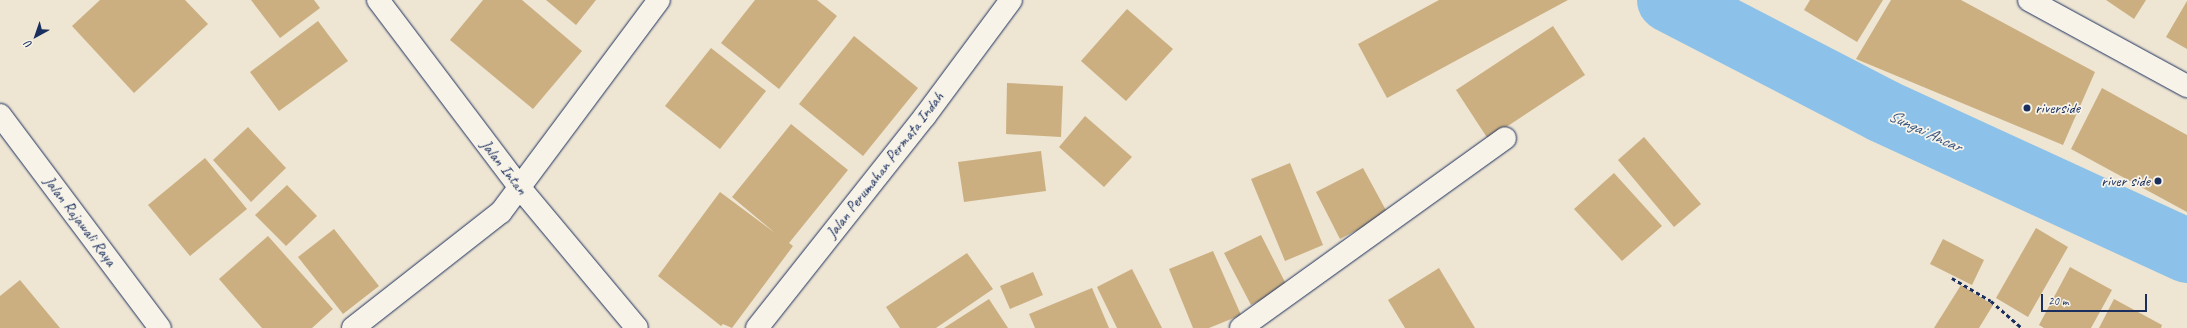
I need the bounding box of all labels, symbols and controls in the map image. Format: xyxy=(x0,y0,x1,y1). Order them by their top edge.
north arrow xyxy=(16,16,56,56)
text: U xyxy=(22,38,35,52)
street label: Jalan Perumahan Permata Indah xyxy=(822,88,948,242)
place label: riverside xyxy=(2035,98,2080,118)
marker: riverside xyxy=(2022,103,2032,113)
water label: Sungai Ancar xyxy=(1886,105,1964,157)
street label: Jalan Intan xyxy=(476,136,532,198)
place label: river side xyxy=(2101,171,2150,191)
street label: Jalan Rajawali Raya xyxy=(40,172,120,270)
marker: river side xyxy=(2153,176,2163,186)
scale bar xyxy=(2043,286,2149,312)
text: 20 m xyxy=(2048,293,2068,309)

